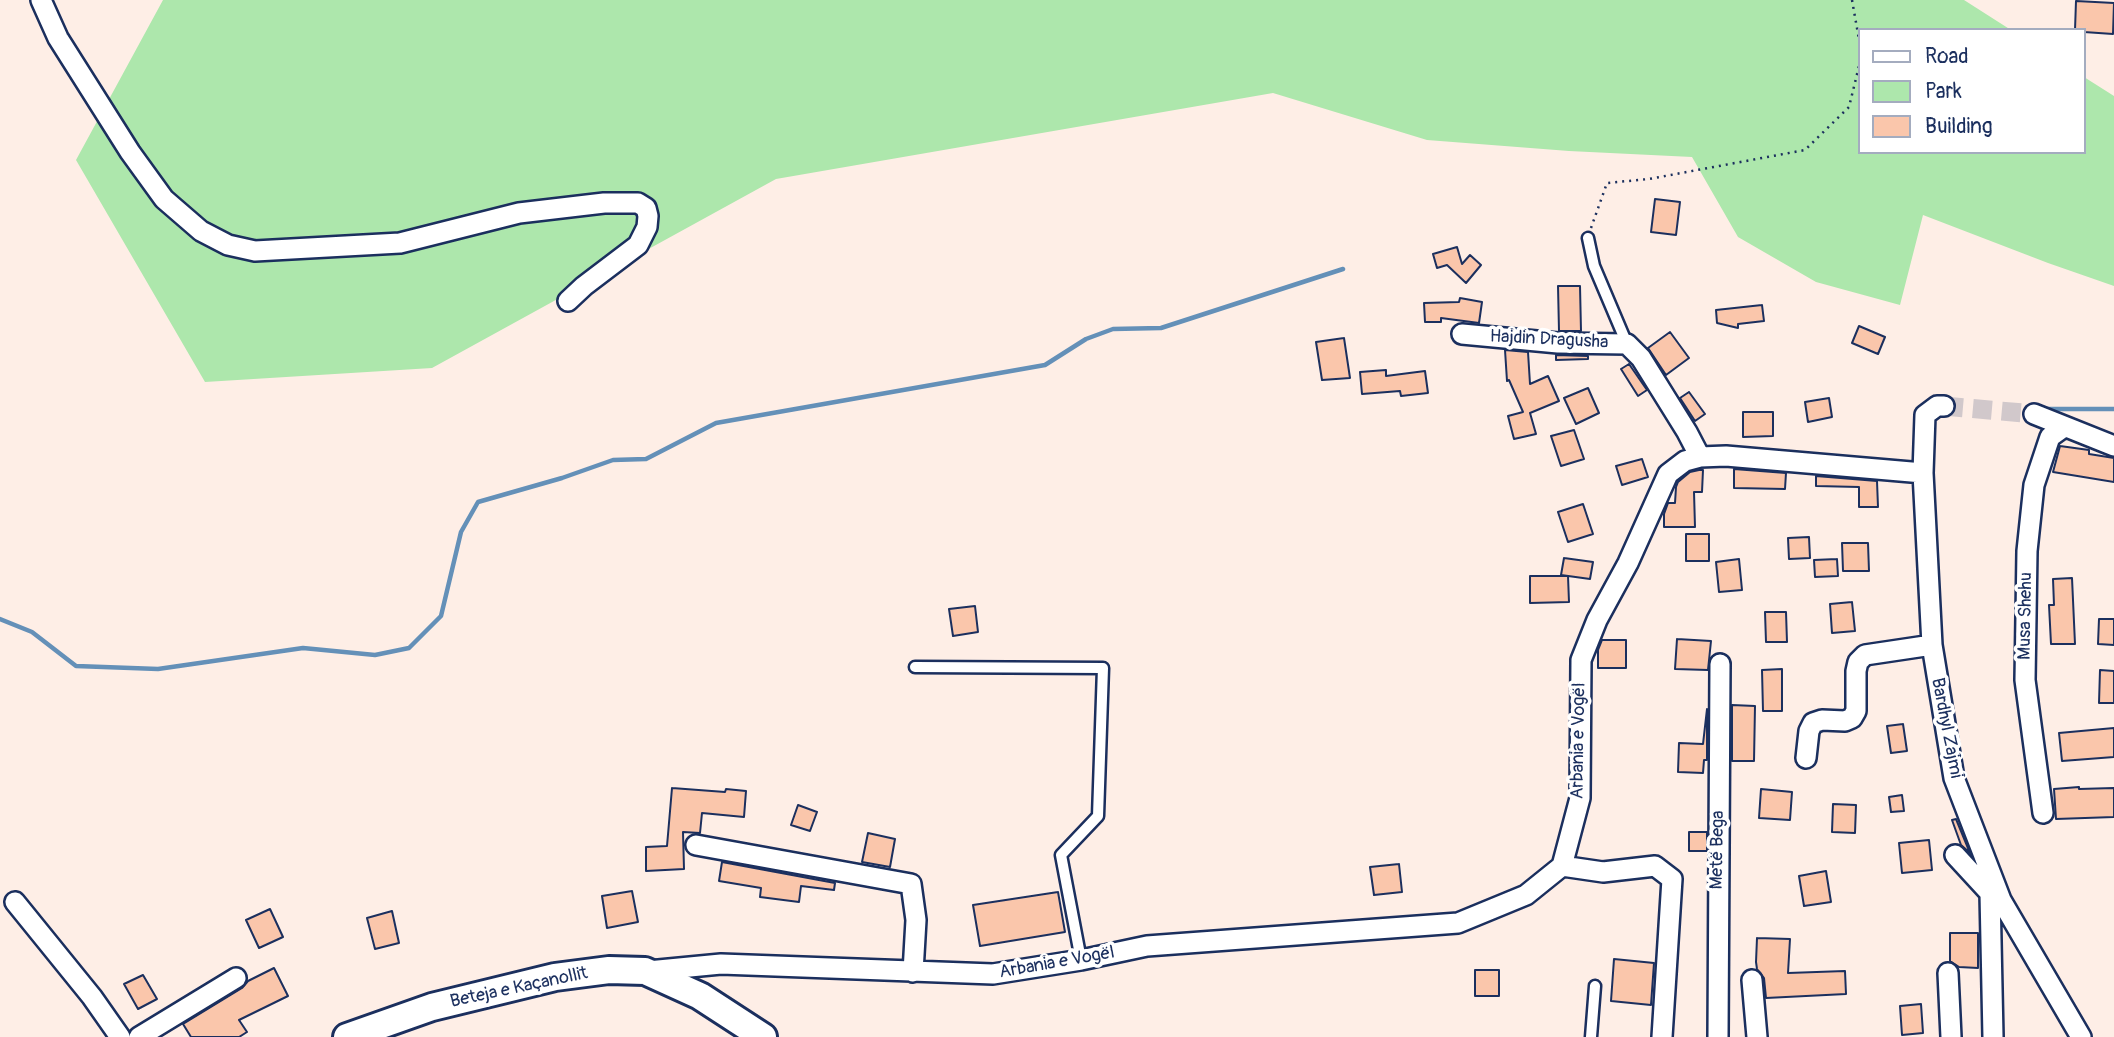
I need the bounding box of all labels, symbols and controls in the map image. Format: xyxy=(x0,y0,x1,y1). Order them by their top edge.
legend xyxy=(1858,28,2086,154)
text: Road xyxy=(1925,43,1969,70)
text: Park xyxy=(1925,78,1962,105)
text: Building xyxy=(1925,113,1992,140)
street label: Hajdin Dragusha xyxy=(1489,326,1609,354)
street label: Musa Shehu xyxy=(2014,572,2038,660)
street label: Bardhyl Zajmi xyxy=(1926,676,1966,780)
street label: Arbania e Vogël xyxy=(1567,683,1591,799)
street label: Metë Bega xyxy=(1707,810,1729,890)
street label: Arbania e Vogël xyxy=(998,942,1116,984)
street label: Beteja e Kaçanollit xyxy=(448,963,590,1013)

